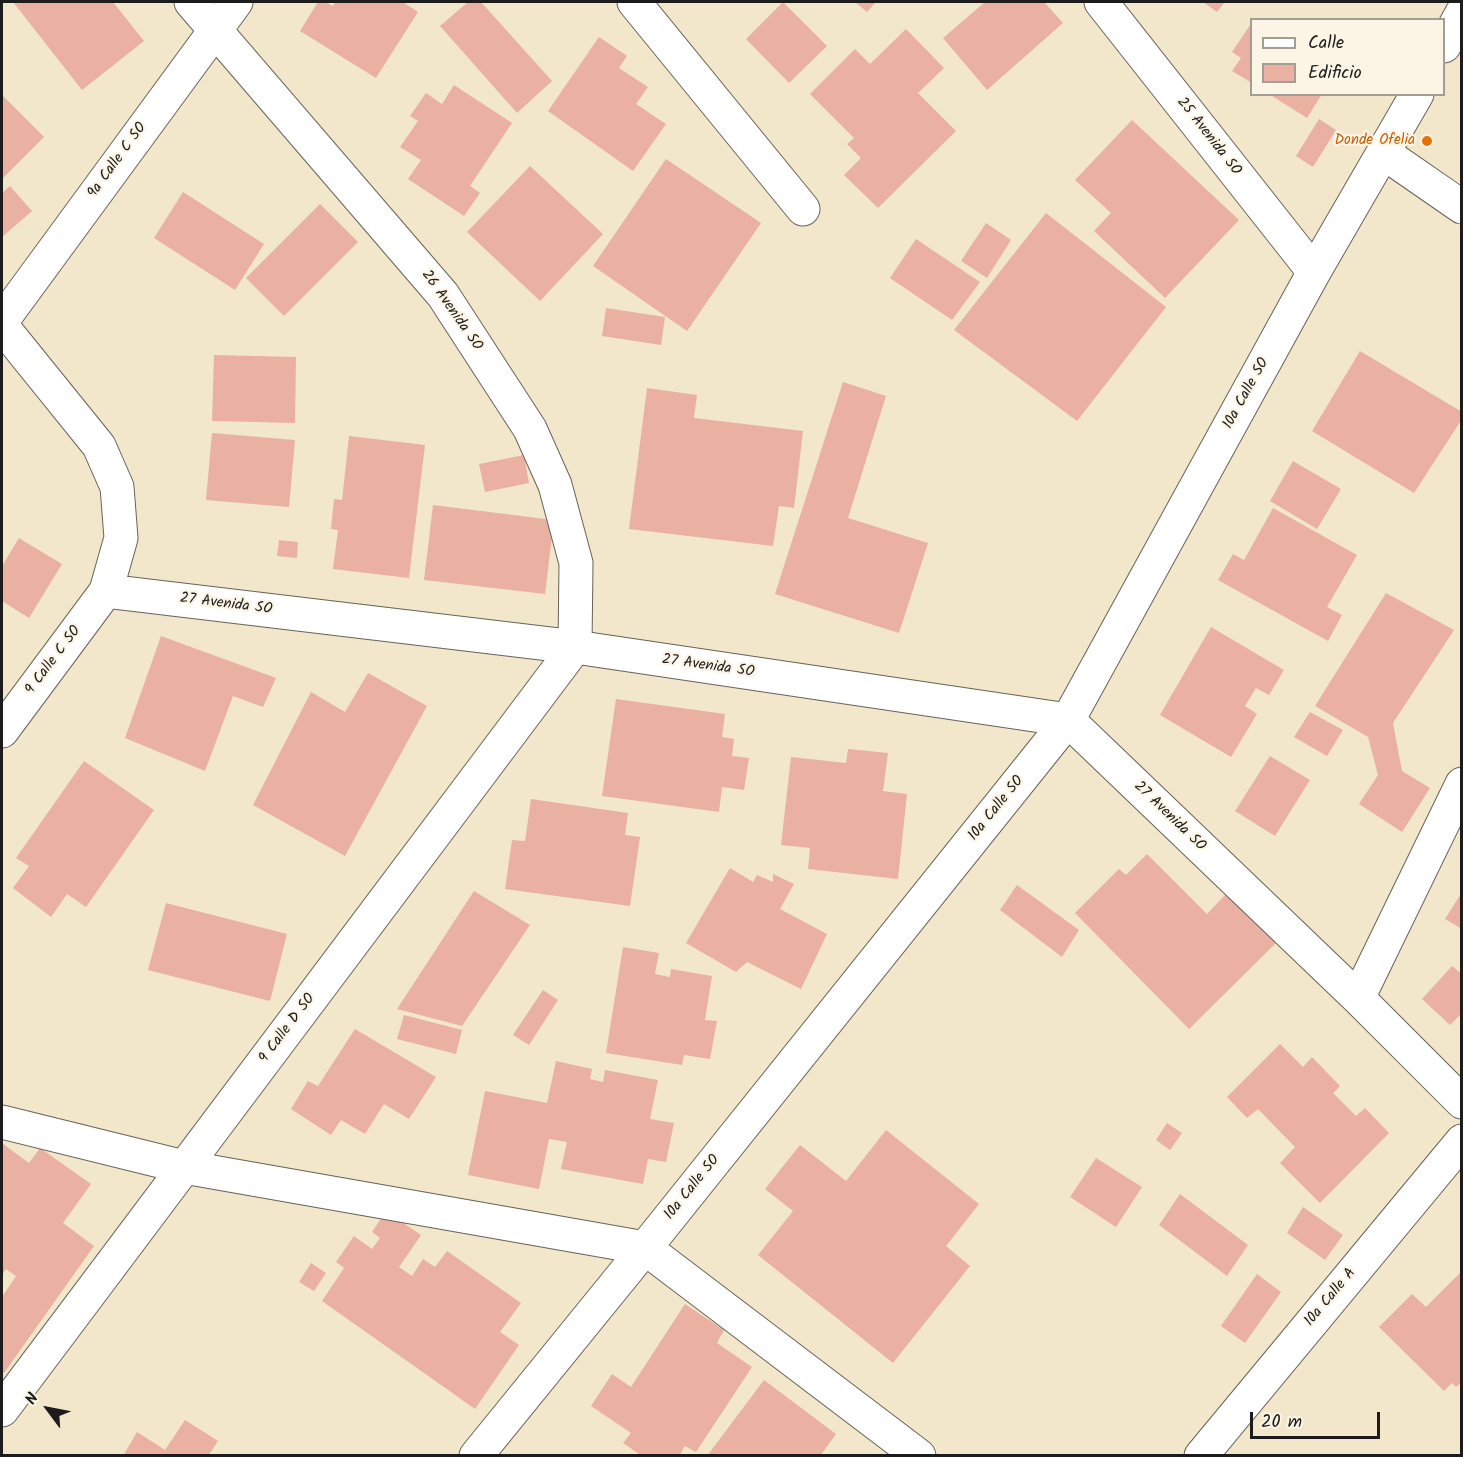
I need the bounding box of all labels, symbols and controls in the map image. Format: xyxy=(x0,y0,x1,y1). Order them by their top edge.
legend xyxy=(1250,18,1445,96)
text: Calle xyxy=(1308,29,1344,58)
text: Edificio xyxy=(1308,59,1362,88)
street label: 25 Avenida SO xyxy=(1172,94,1244,180)
street label: 9a Calle C SO xyxy=(85,120,151,202)
place label: Donde Ofelia xyxy=(1334,132,1415,150)
marker: Donde Ofelia xyxy=(1420,134,1434,148)
street label: 26 Avenida SO xyxy=(417,267,485,355)
street label: 10a Calle SO xyxy=(1220,355,1274,433)
street label: 27 Avenida SO xyxy=(179,590,273,620)
street label: 9 Calle C SO xyxy=(22,623,86,699)
street label: 27 Avenida SO xyxy=(661,652,755,682)
street label: 10a Calle SO xyxy=(965,773,1029,845)
street label: 27 Avenida SO xyxy=(1129,778,1209,856)
street label: 9 Calle D SO xyxy=(256,991,320,1067)
street label: 10a Calle SO xyxy=(661,1152,725,1224)
street label: 10a Calle A xyxy=(1301,1265,1361,1331)
north arrow xyxy=(18,1379,78,1439)
text: N xyxy=(19,1388,46,1410)
scale bar xyxy=(1253,1400,1384,1438)
text: 20 m xyxy=(1261,1408,1302,1437)

